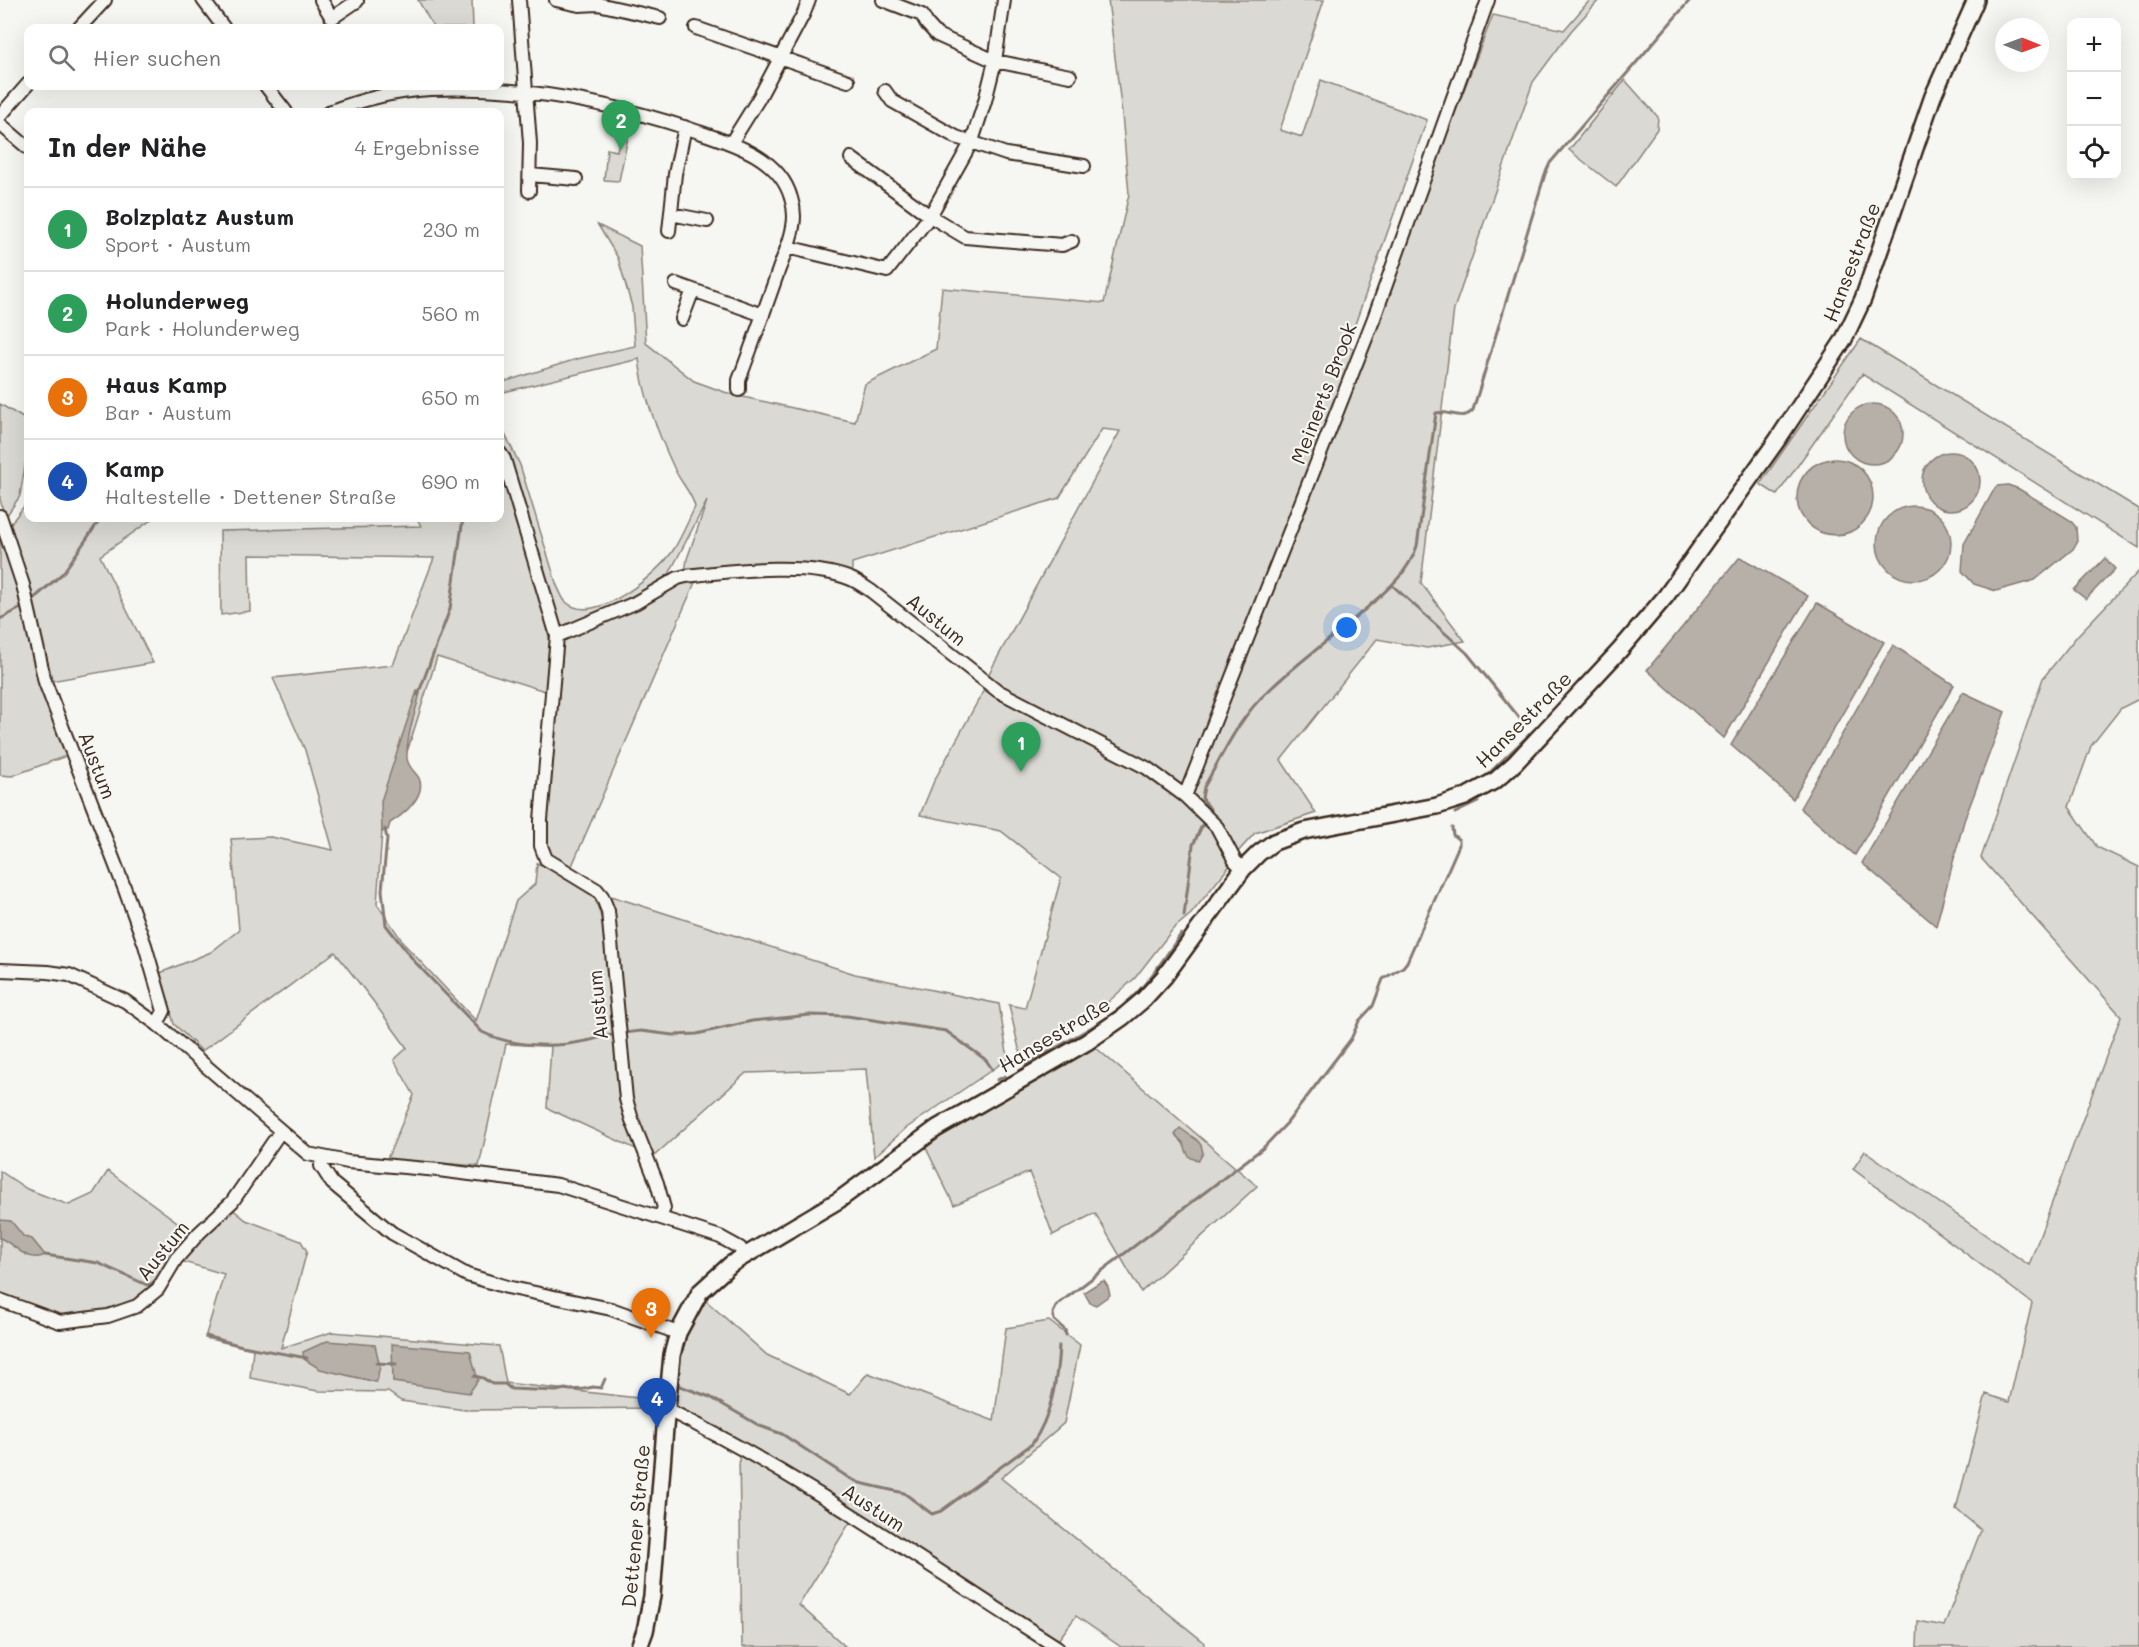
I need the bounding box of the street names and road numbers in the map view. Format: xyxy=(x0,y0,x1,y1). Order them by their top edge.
street label: Hansestraße xyxy=(1816,199,1886,325)
street label: Meinerts Brook xyxy=(1284,318,1362,468)
street label: Austum xyxy=(902,587,972,651)
street label: Hansestraße xyxy=(1469,665,1577,773)
street label: Austum xyxy=(73,728,123,802)
street label: Austum xyxy=(581,969,613,1041)
street label: Hansestraße xyxy=(993,990,1115,1078)
street label: Austum xyxy=(130,1215,194,1285)
street label: Dettener Straße xyxy=(615,1443,655,1609)
street label: Austum xyxy=(837,1477,911,1537)

